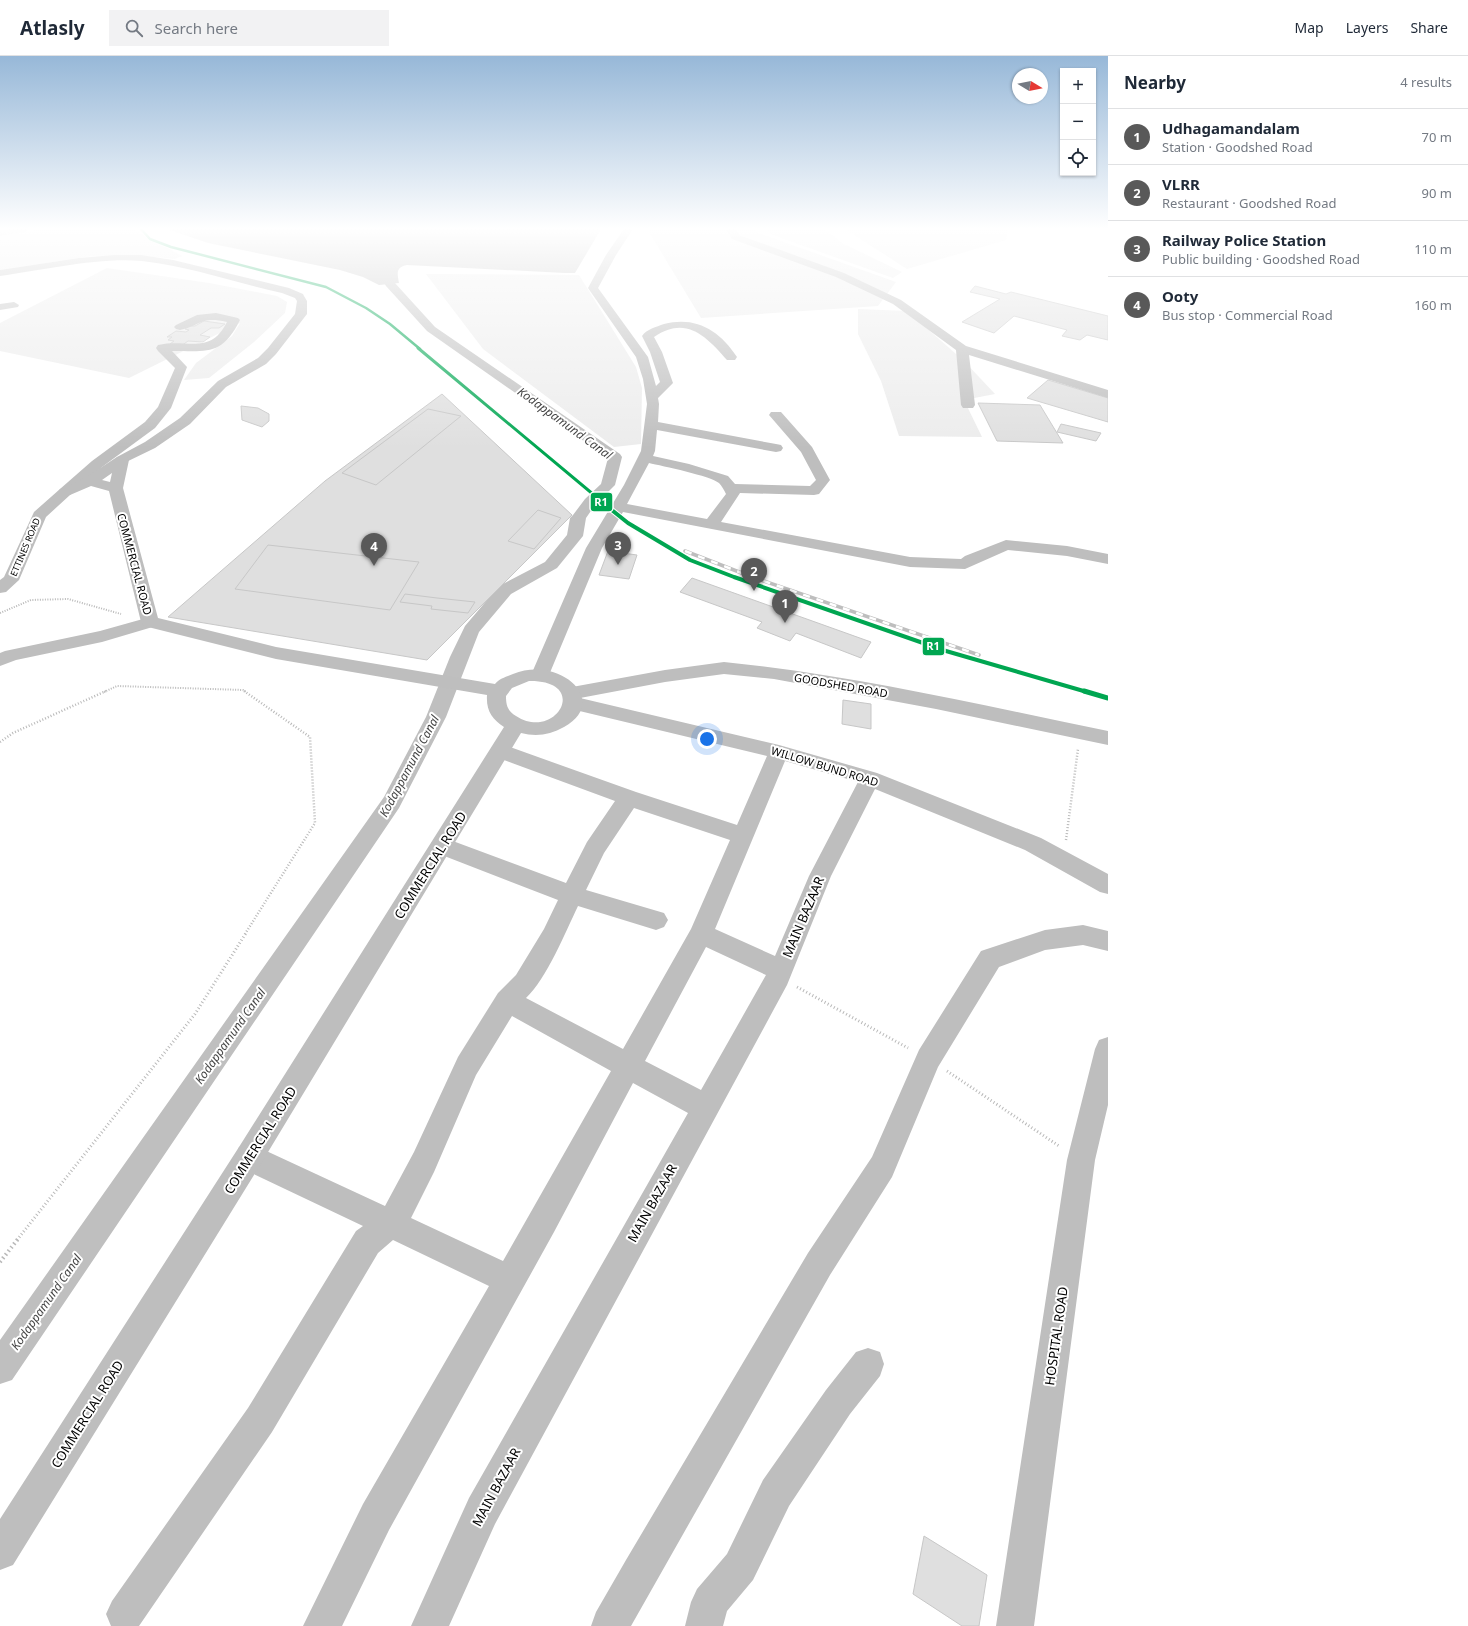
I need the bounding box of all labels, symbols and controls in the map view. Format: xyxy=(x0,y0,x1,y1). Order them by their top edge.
search box xyxy=(109,10,389,46)
text: Atlasly xyxy=(20,15,85,41)
icon: search xyxy=(123,17,145,39)
text: Search here xyxy=(155,18,238,38)
text: Map xyxy=(1295,18,1324,37)
text: Layers xyxy=(1346,18,1388,37)
text: Share xyxy=(1410,18,1448,37)
north arrow xyxy=(1012,68,1048,104)
map controls xyxy=(1060,68,1096,176)
button: + xyxy=(1060,68,1096,104)
text: Nearby xyxy=(1124,71,1186,94)
text: 4 results xyxy=(1400,73,1452,91)
button: − xyxy=(1060,104,1096,140)
text: Udhagamandalam xyxy=(1162,118,1300,138)
text: 1 xyxy=(1133,128,1141,146)
text: 70 m xyxy=(1422,128,1452,146)
text: Station · Goodshed Road xyxy=(1162,138,1313,156)
button: locate xyxy=(1060,140,1096,176)
text: VLRR xyxy=(1162,174,1200,194)
text: 2 xyxy=(1133,184,1141,202)
text: 90 m xyxy=(1422,184,1452,202)
text: Restaurant · Goodshed Road xyxy=(1162,194,1336,212)
text: Railway Police Station xyxy=(1162,230,1326,250)
text: 3 xyxy=(1133,240,1141,258)
text: 110 m xyxy=(1414,240,1452,258)
text: Public building · Goodshed Road xyxy=(1162,250,1360,268)
text: Ooty xyxy=(1162,286,1198,306)
text: 4 xyxy=(1133,296,1141,314)
text: 160 m xyxy=(1414,296,1452,314)
text: Bus stop · Commercial Road xyxy=(1162,306,1333,324)
water label: Kodappamund Canal xyxy=(514,383,616,464)
line badge: R1 xyxy=(590,492,613,512)
text: R1 xyxy=(594,494,608,509)
street label: COMMERCIAL ROAD xyxy=(114,511,156,617)
street label: ETTINES ROAD xyxy=(7,515,43,578)
pin: 3 xyxy=(605,532,631,565)
pin: 4 xyxy=(361,533,387,566)
pin: 2 xyxy=(741,558,767,591)
pin: 1 xyxy=(772,590,798,623)
line badge: R1 xyxy=(922,637,945,656)
text: R1 xyxy=(926,638,940,653)
street label: GOODSHED ROAD xyxy=(793,669,889,701)
water label: Kodappamund Canal xyxy=(375,711,443,820)
your location xyxy=(697,729,717,749)
street label: WILLOW BUND ROAD xyxy=(769,743,881,789)
street label: COMMERCIAL ROAD xyxy=(390,808,470,922)
street label: MAIN BAZAAR xyxy=(778,874,828,960)
water label: Kodappamund Canal xyxy=(191,984,270,1087)
street label: COMMERCIAL ROAD xyxy=(220,1083,300,1197)
street label: MAIN BAZAAR xyxy=(623,1161,681,1245)
water label: Kodappamund Canal xyxy=(7,1250,86,1353)
street label: HOSPITAL ROAD xyxy=(1040,1285,1072,1387)
street label: COMMERCIAL ROAD xyxy=(47,1357,127,1471)
street label: MAIN BAZAAR xyxy=(468,1445,524,1529)

